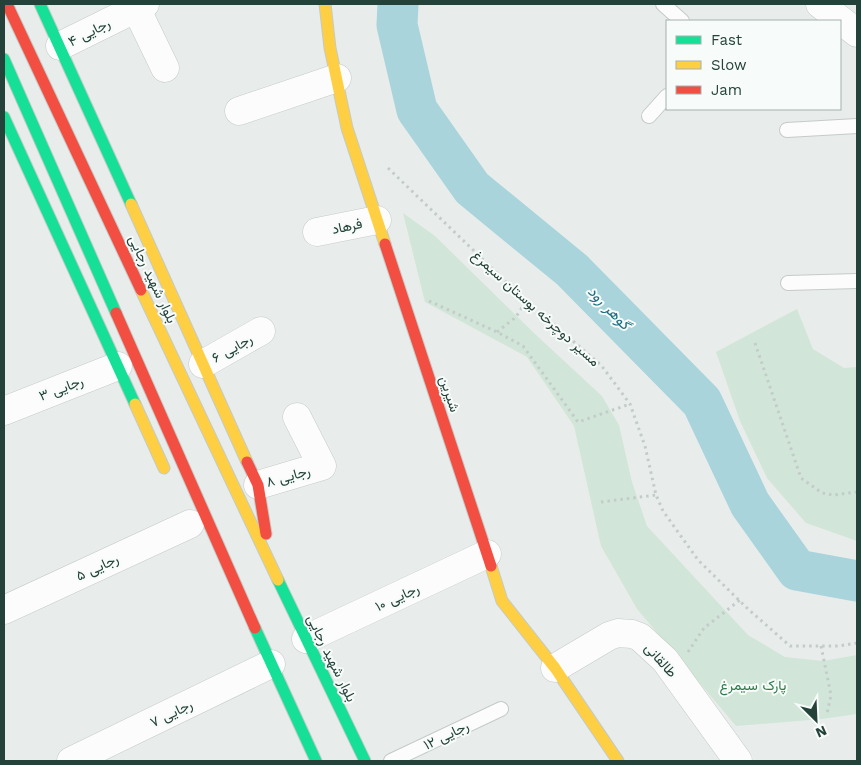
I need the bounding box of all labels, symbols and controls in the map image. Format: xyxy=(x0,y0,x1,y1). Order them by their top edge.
street label: رجایی ۴ xyxy=(65,15,113,50)
legend xyxy=(666,20,841,110)
text: Fast xyxy=(711,31,743,49)
text: Slow xyxy=(711,56,747,74)
text: Jam xyxy=(711,81,742,99)
street label: فرهاد xyxy=(330,215,364,238)
street label: بلوار شهید رجایی xyxy=(125,233,180,326)
street label: مسیر دوچرخه بوستان سیمرغ xyxy=(467,247,603,372)
water label: گوهر رود xyxy=(584,283,636,336)
street label: رجایی ۶ xyxy=(209,330,256,366)
street label: رجایی ۳ xyxy=(37,372,86,405)
street label: شیرین xyxy=(436,374,463,414)
street label: رجایی ۸ xyxy=(264,462,312,491)
street label: رجایی ۵ xyxy=(73,550,121,585)
street label: رجایی ۱۰ xyxy=(372,580,422,615)
street label: بلوار شهید رجایی xyxy=(303,612,360,705)
street label: طالقانی xyxy=(641,640,681,681)
park label: پارک سیمرغ xyxy=(720,677,786,696)
north arrow xyxy=(791,695,841,745)
street label: رجایی ۷ xyxy=(147,696,195,731)
street label: رجایی ۱۲ xyxy=(421,717,472,754)
text: N xyxy=(813,722,829,741)

